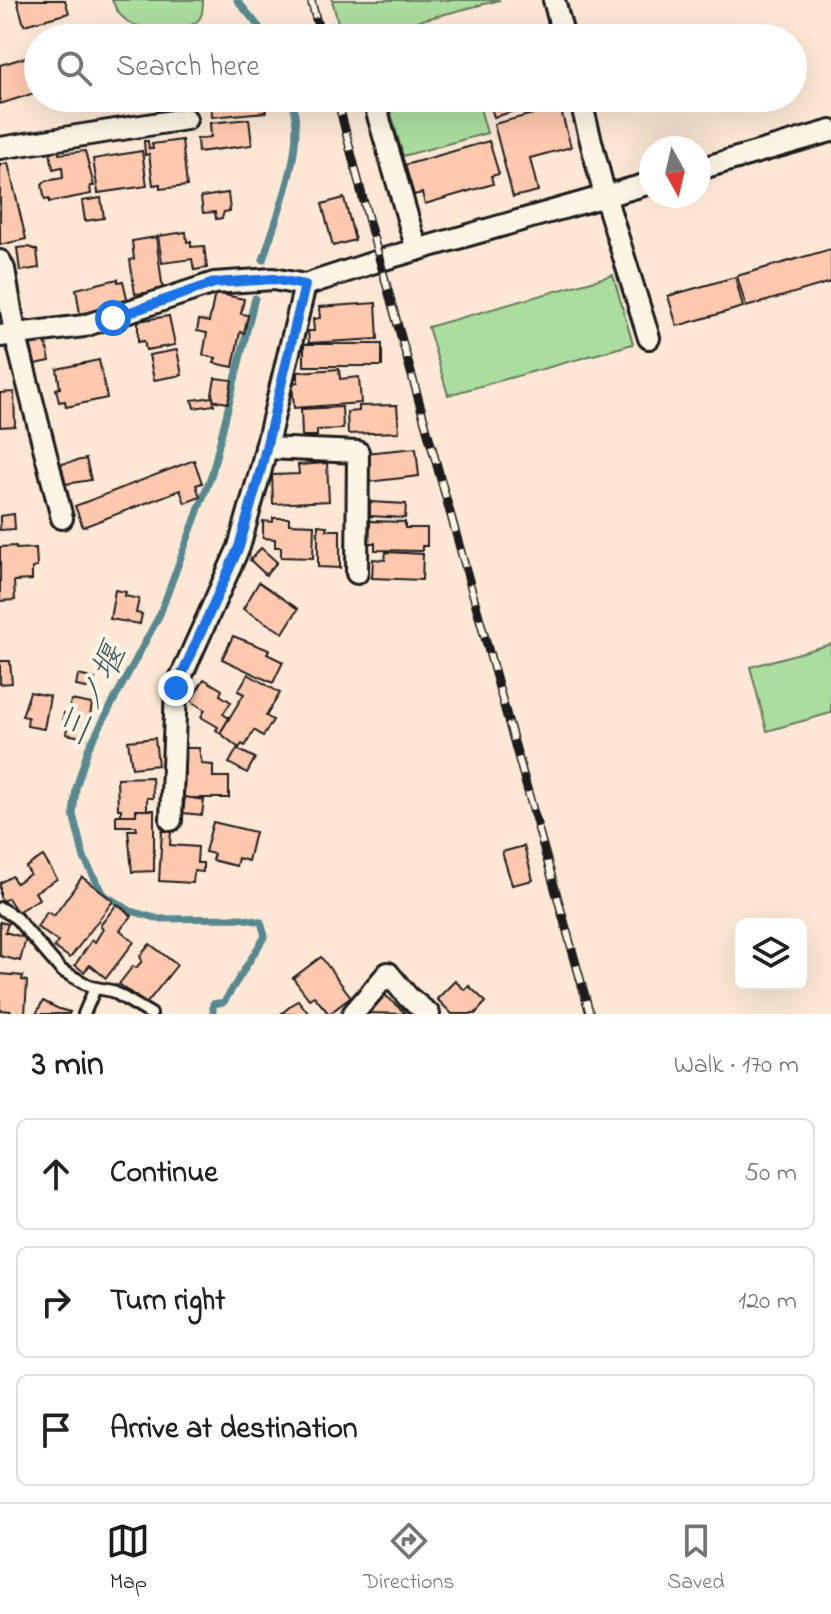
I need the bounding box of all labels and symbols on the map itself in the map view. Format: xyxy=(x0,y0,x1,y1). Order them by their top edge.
north arrow xyxy=(639,136,711,208)
route start xyxy=(95,300,131,336)
water label: 三ノ堰 xyxy=(48,632,144,756)
route end xyxy=(158,670,194,706)

